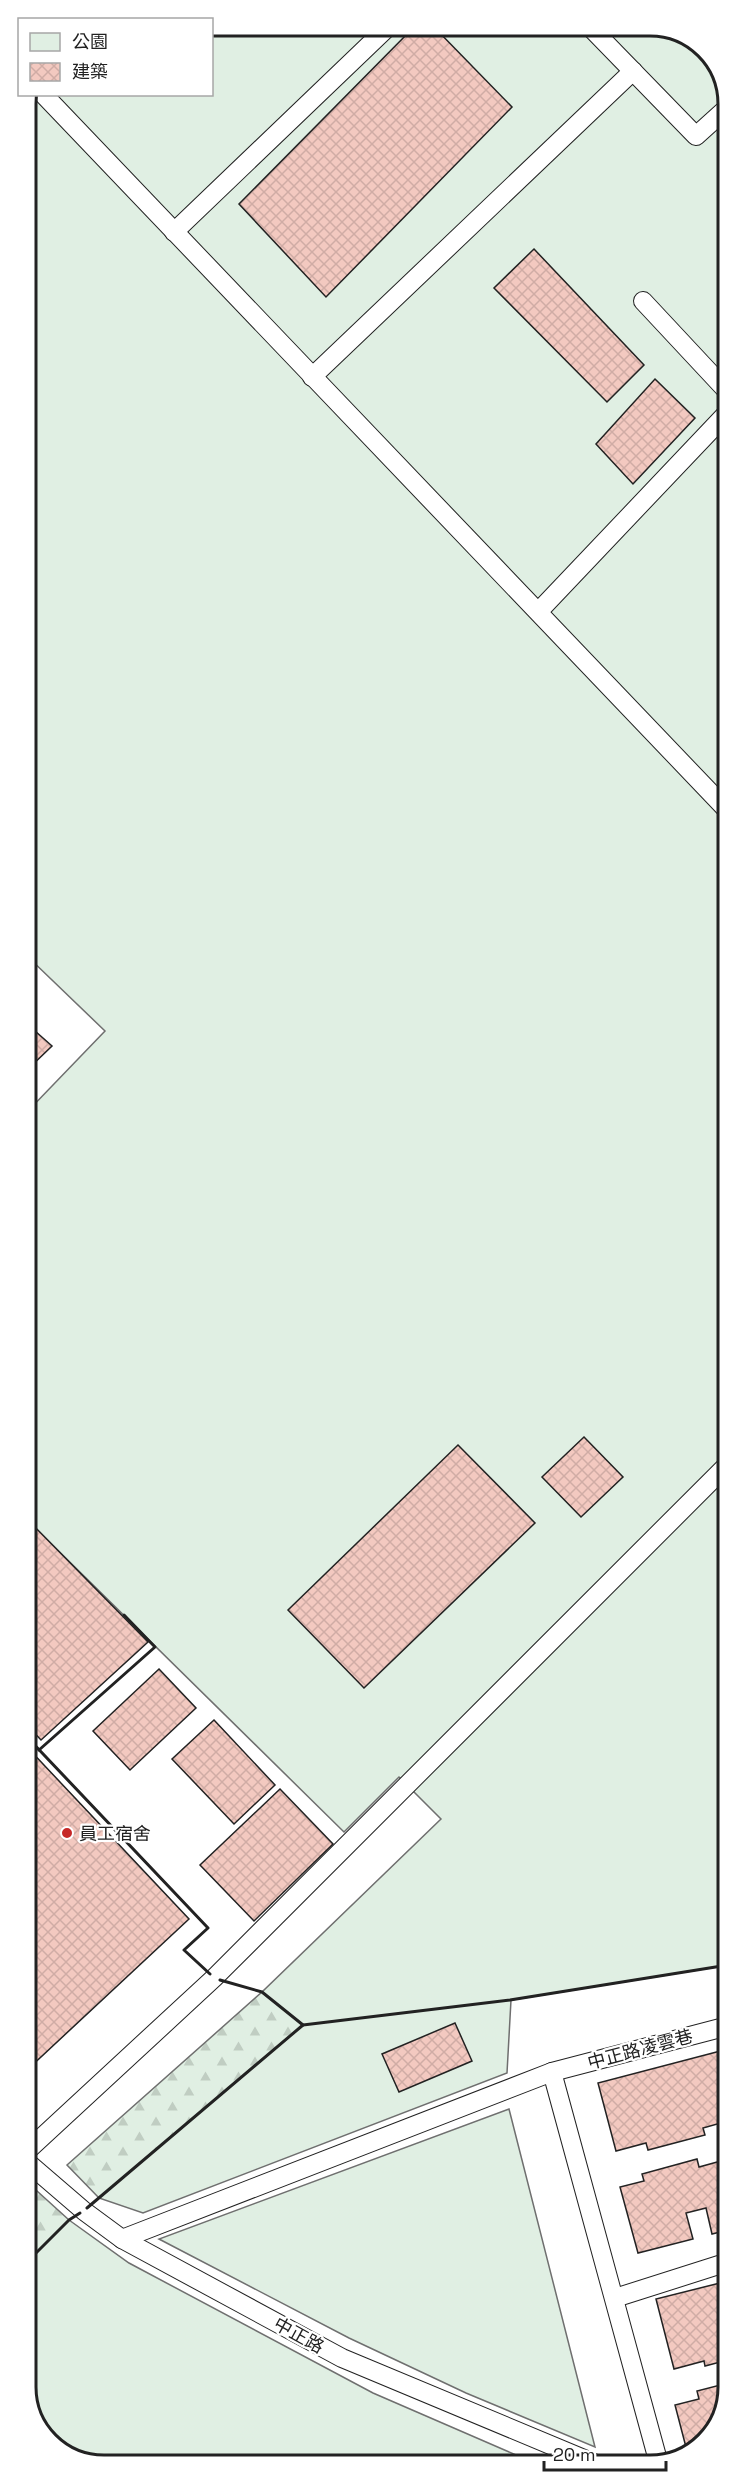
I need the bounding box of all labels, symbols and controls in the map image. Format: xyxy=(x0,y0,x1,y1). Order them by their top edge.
legend xyxy=(18,18,213,96)
text: 公園 xyxy=(72,30,108,53)
text: 建築 xyxy=(72,60,108,83)
place label: 員工宿舍 xyxy=(79,1822,151,1845)
marker: 員工宿舍 xyxy=(60,1826,74,1840)
street label: 中正路凌雲巷 xyxy=(585,2024,695,2074)
street label: 中正路 xyxy=(270,2312,328,2358)
scale bar xyxy=(544,2434,666,2472)
text: 20 m xyxy=(553,2443,596,2466)

